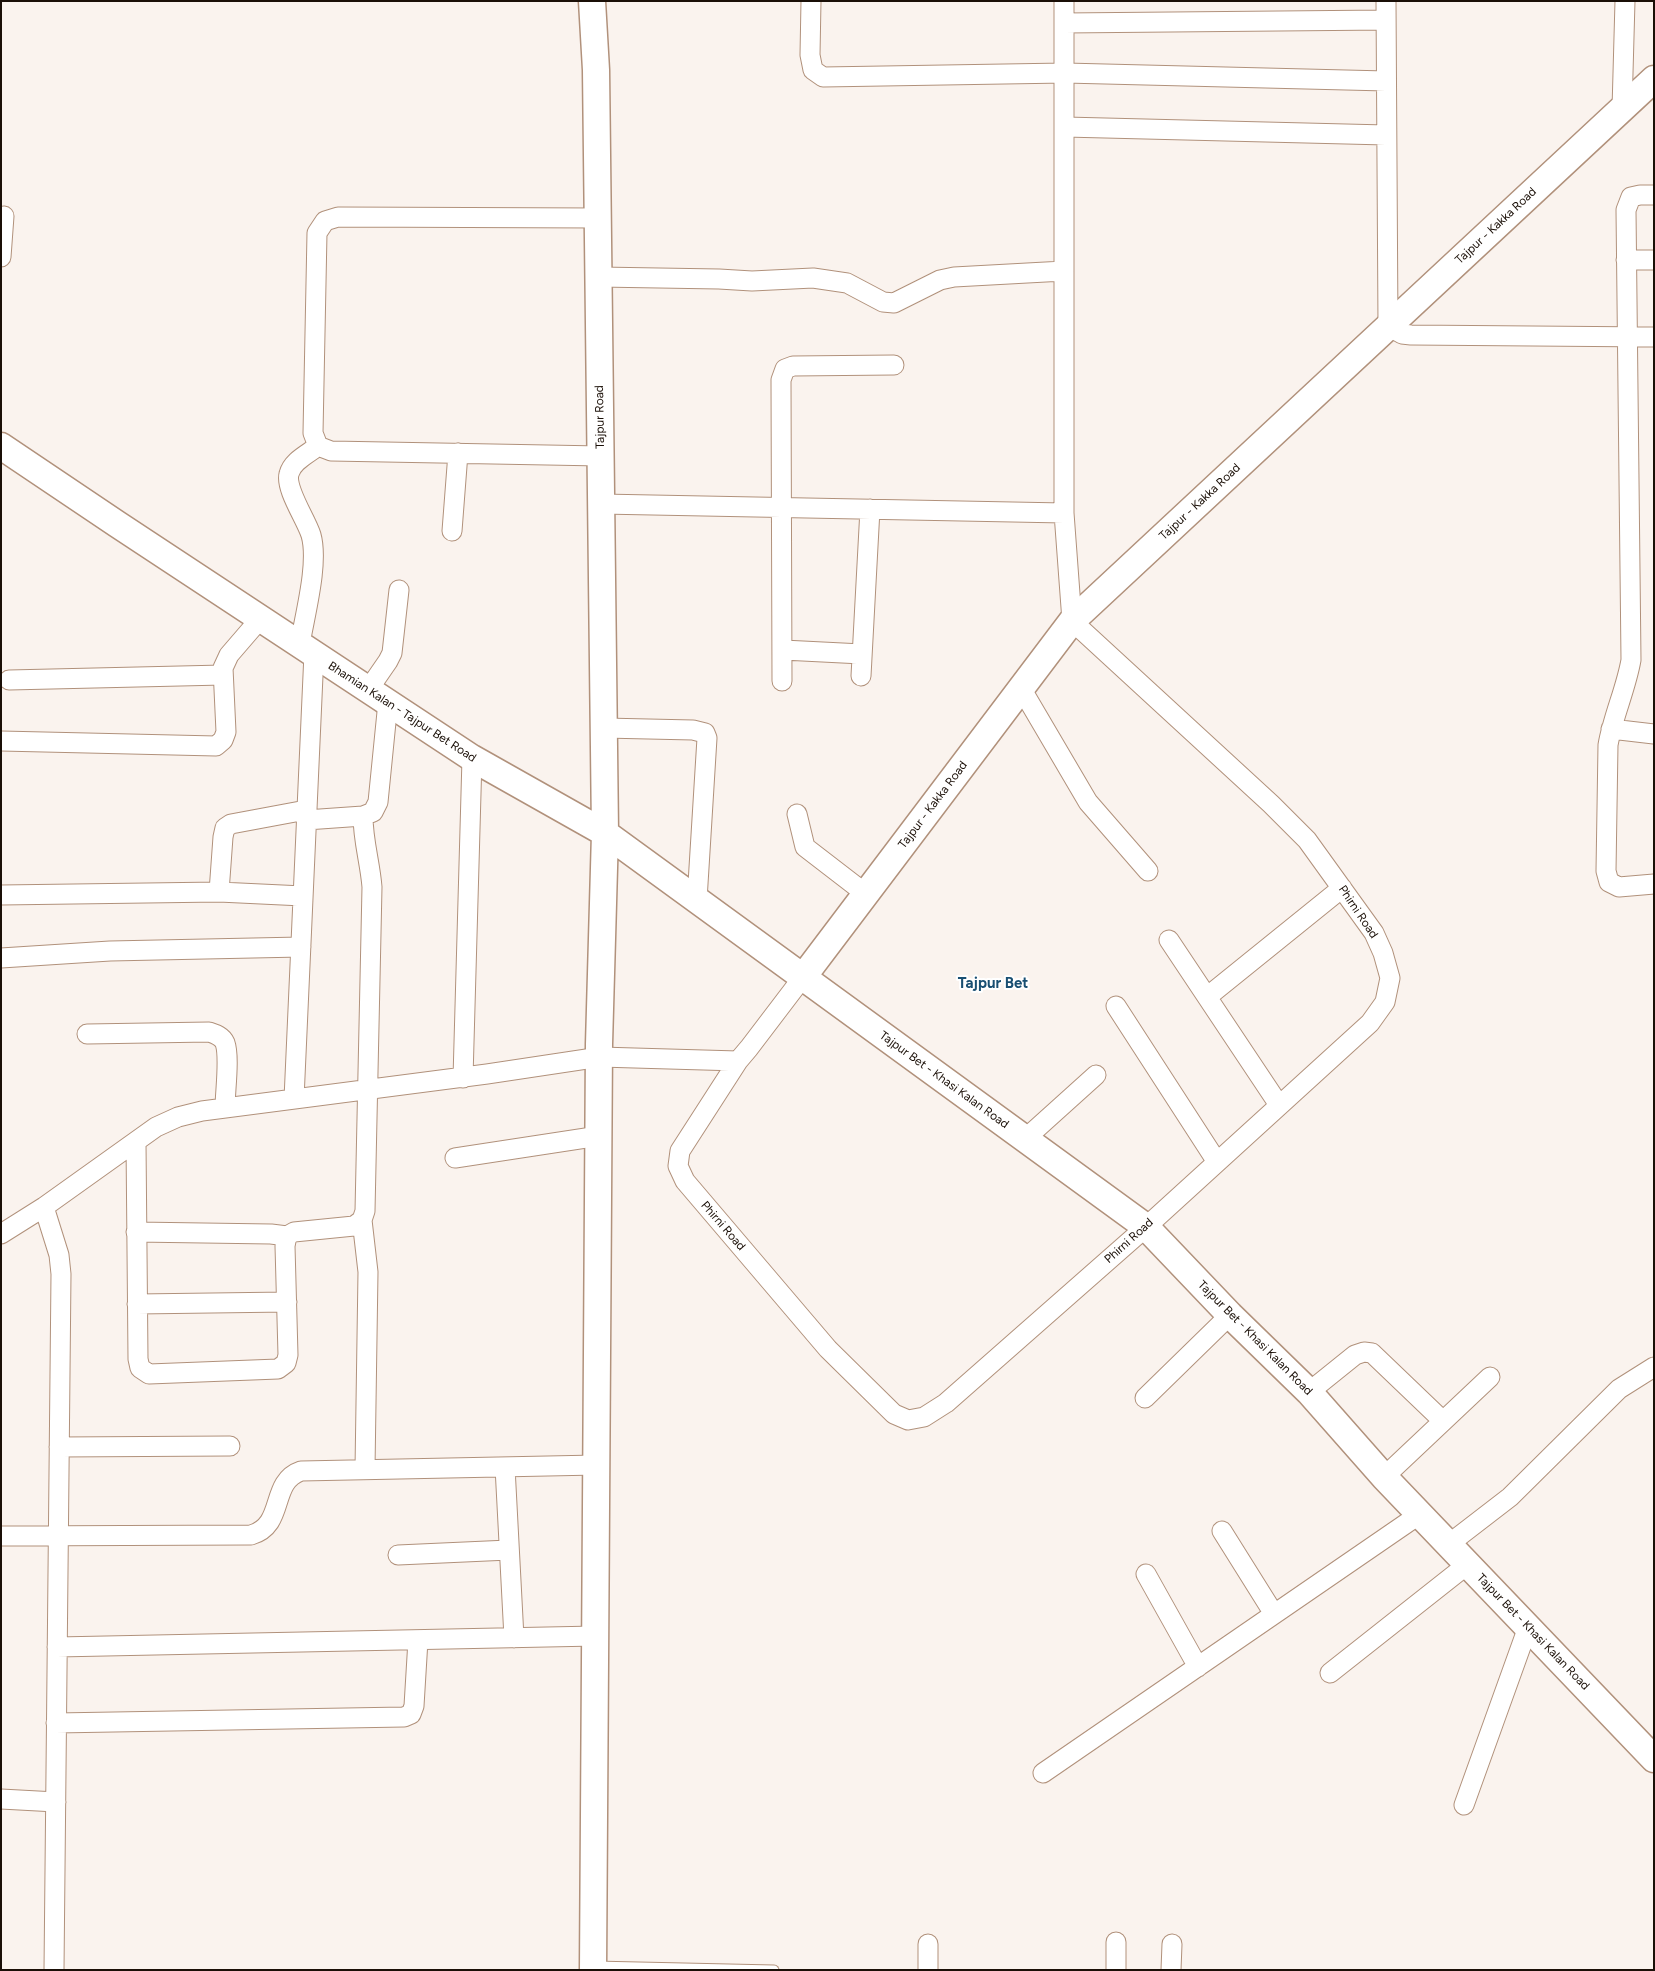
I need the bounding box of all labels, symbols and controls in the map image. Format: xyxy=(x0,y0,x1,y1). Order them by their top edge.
street label: Tajpur - Kakka Road xyxy=(1452,185,1540,267)
street label: Tajpur Road xyxy=(592,385,608,449)
street label: Tajpur - Kakka Road xyxy=(1156,461,1244,543)
street label: Bhamian Kalan - Tajpur Bet Road xyxy=(325,659,479,765)
street label: Tajpur - Kakka Road xyxy=(895,759,971,851)
street label: Phirni Road xyxy=(1335,883,1381,941)
district label: Tajpur Bet xyxy=(958,975,1028,993)
street label: Tajpur Bet - Khasi Kalan Road xyxy=(877,1028,1011,1132)
street label: Phirni Road xyxy=(698,1198,748,1254)
street label: Phirni Road xyxy=(1102,1215,1156,1267)
street label: Tajpur Bet - Khasi Kalan Road xyxy=(1195,1278,1315,1398)
street label: Tajpur Bet - Khasi Kalan Road xyxy=(1474,1571,1592,1693)

